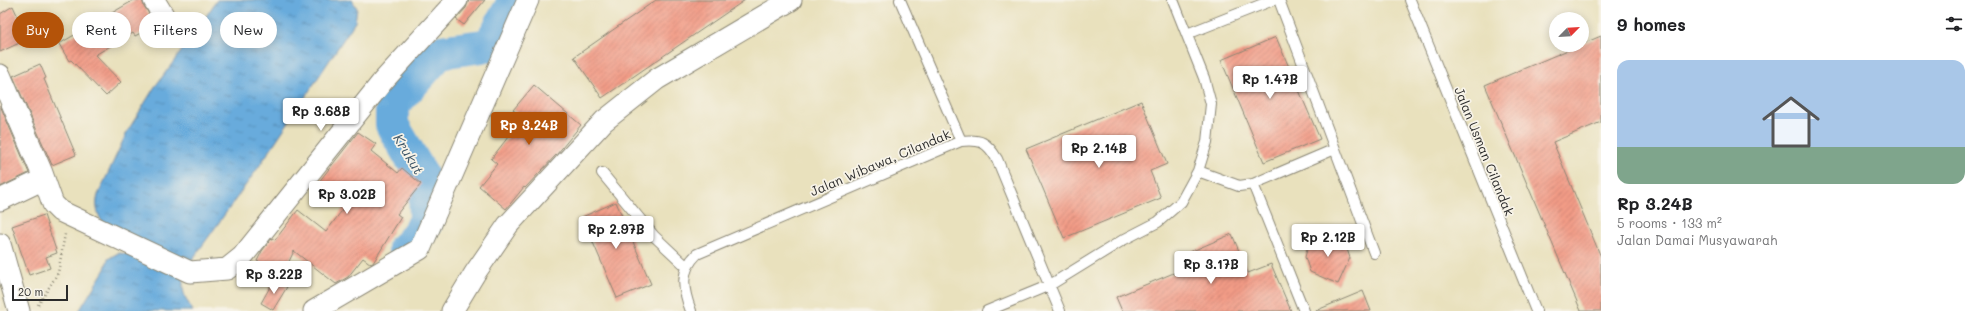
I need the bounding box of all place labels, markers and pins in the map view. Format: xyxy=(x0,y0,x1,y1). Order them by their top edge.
pin: Rp 1.47B xyxy=(1229,66,1311,100)
pin: Rp 3.68B xyxy=(280,98,362,132)
pin: Rp 3.24B xyxy=(488,112,570,146)
pin: Rp 2.14B xyxy=(1058,135,1140,169)
pin: Rp 3.02B xyxy=(306,181,388,215)
pin: Rp 2.97B xyxy=(575,216,657,250)
pin: Rp 2.12B xyxy=(1287,224,1369,258)
pin: Rp 3.17B xyxy=(1170,251,1252,285)
pin: Rp 3.22B xyxy=(233,261,315,295)

